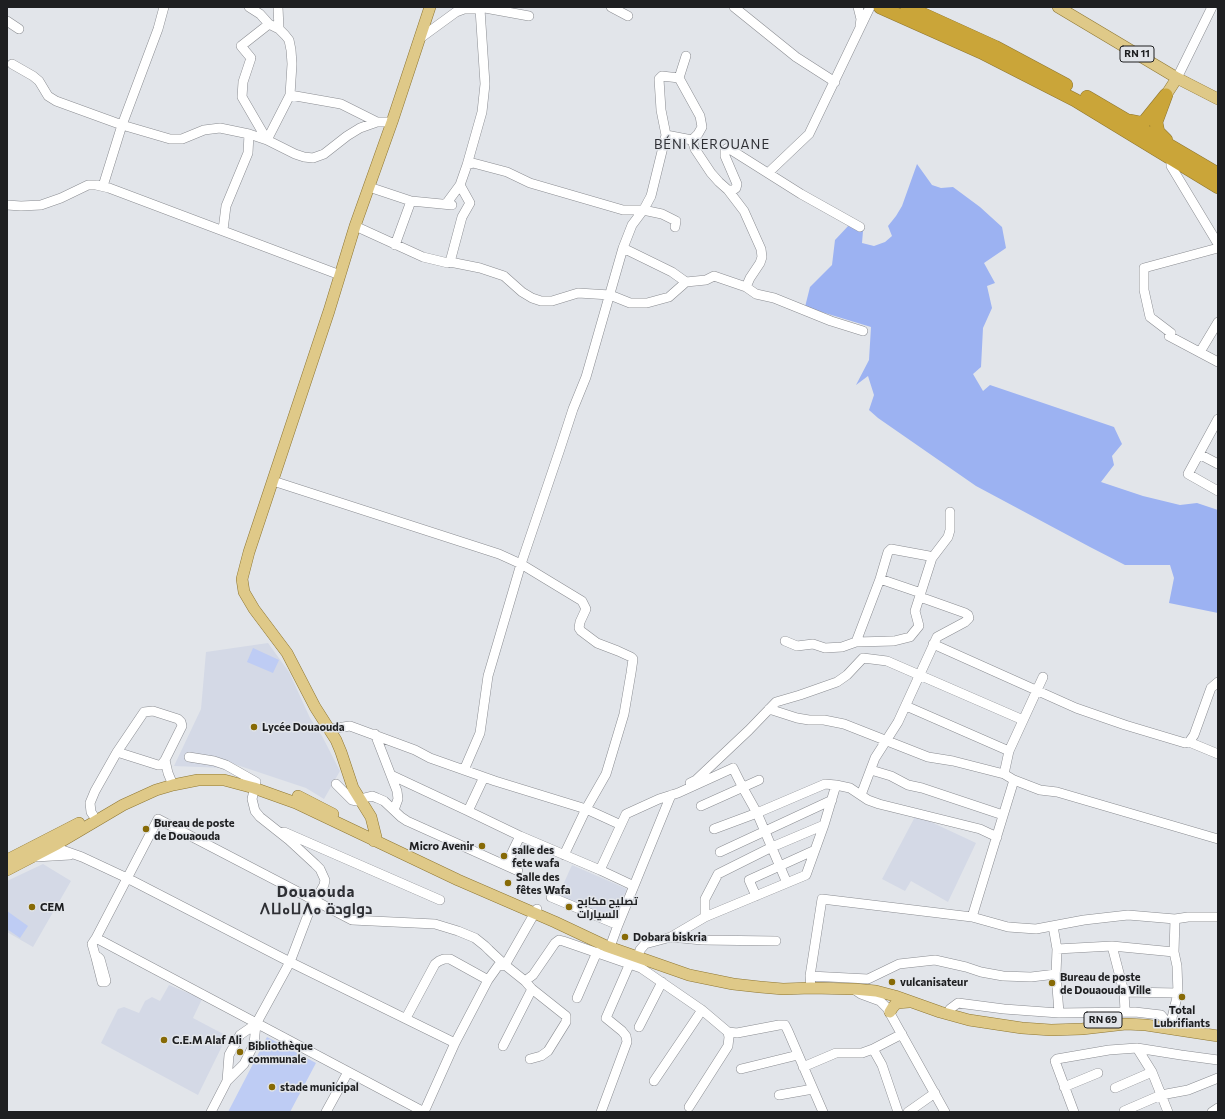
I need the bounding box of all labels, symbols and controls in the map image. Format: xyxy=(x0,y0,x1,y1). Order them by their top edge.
road number: RN 11 xyxy=(1120,46,1154,62)
district label: BÉNI KEROUANE xyxy=(654,137,770,153)
place label: Lycée Douaouda xyxy=(262,720,345,734)
marker: Lycée Douaouda xyxy=(249,722,259,732)
place label: Bureau de poste de Douaouda xyxy=(154,816,235,842)
marker: Bureau de poste de Douaouda xyxy=(141,824,151,834)
place label: Micro Avenir xyxy=(409,839,474,853)
marker: Micro Avenir xyxy=(477,841,487,851)
place label: salle des fete wafa xyxy=(512,843,560,869)
marker: salle des fete wafa xyxy=(499,851,509,861)
place label: Salle des fêtes Wafa xyxy=(516,870,571,896)
marker: Salle des fêtes Wafa xyxy=(503,878,513,888)
district label: Douaouda ⴷⵡⴰⵡⴷⴰ دواودة xyxy=(263,883,369,918)
place label: تصليح مكابح السيارات xyxy=(577,894,638,920)
place label: CEM xyxy=(40,900,65,914)
marker: CEM xyxy=(27,902,37,912)
marker: تصليح مكابح السيارات xyxy=(564,902,574,912)
place label: Dobara biskria xyxy=(633,930,707,944)
marker: Dobara biskria xyxy=(620,932,630,942)
place label: Bureau de poste de Douaouda Ville xyxy=(1060,970,1151,996)
place label: vulcanisateur xyxy=(900,975,968,989)
marker: vulcanisateur xyxy=(887,977,897,987)
marker: Bureau de poste de Douaouda Ville xyxy=(1047,978,1057,988)
marker: Total Lubrifiants xyxy=(1177,992,1187,1002)
place label: Total Lubrifiants xyxy=(1154,1003,1210,1029)
road number: RN 69 xyxy=(1084,1012,1122,1028)
place label: C.E.M Alaf Ali xyxy=(172,1033,242,1047)
marker: C.E.M Alaf Ali xyxy=(159,1035,169,1045)
place label: Bibliothèque communale xyxy=(248,1039,313,1065)
marker: Bibliothèque communale xyxy=(235,1047,245,1057)
place label: stade municipal xyxy=(280,1080,359,1094)
marker: stade municipal xyxy=(267,1082,277,1092)

